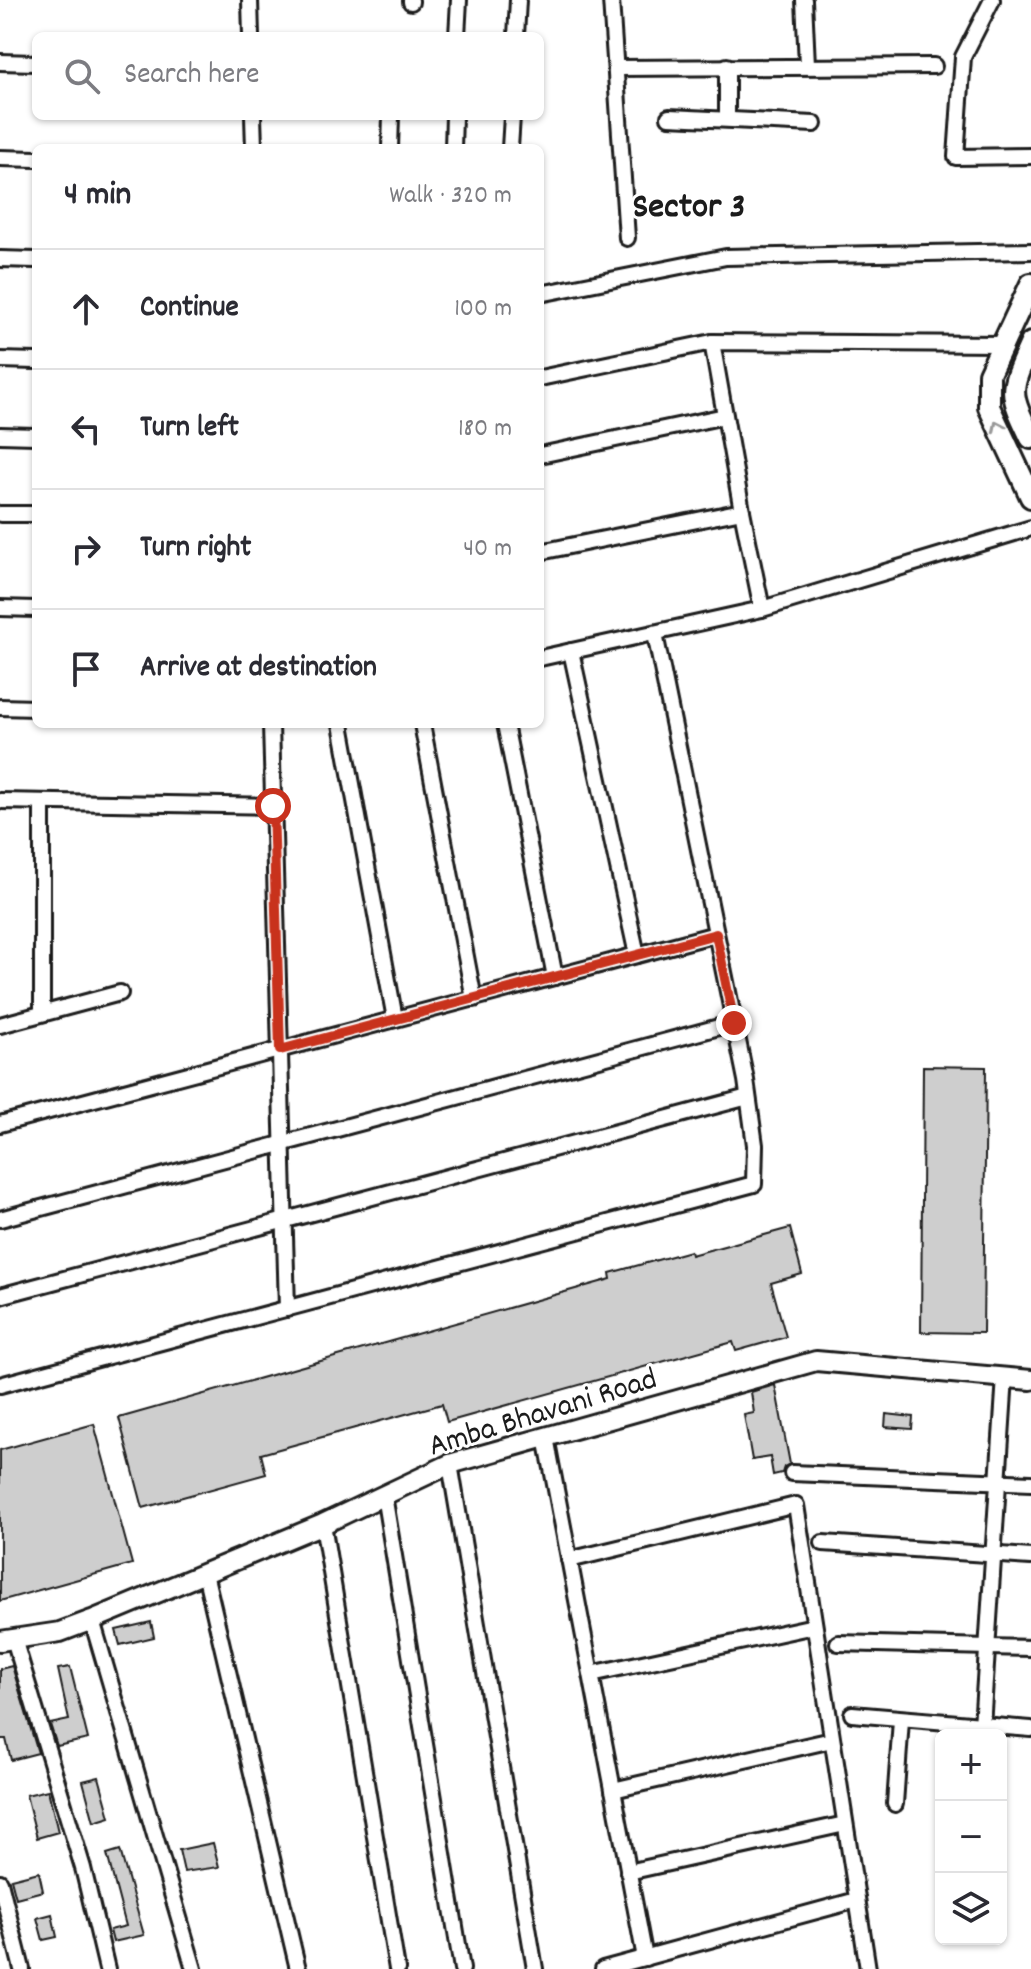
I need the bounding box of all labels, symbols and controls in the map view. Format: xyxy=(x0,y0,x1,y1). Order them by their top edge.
search box xyxy=(32,32,544,120)
icon: search xyxy=(60,54,104,98)
text: Search here xyxy=(124,55,260,98)
text: 4 min xyxy=(64,172,131,221)
text: Walk · 320 m xyxy=(389,178,512,215)
district label: Sector 3 xyxy=(632,183,746,235)
icon: ahead xyxy=(64,287,108,331)
text: Continue xyxy=(140,288,239,331)
text: 100 m xyxy=(454,291,512,328)
icon: left xyxy=(64,407,108,451)
text: Turn left xyxy=(140,408,239,451)
text: 180 m xyxy=(458,411,512,448)
one-way arrow xyxy=(992,420,1008,434)
icon: right xyxy=(64,527,108,571)
text: Turn right xyxy=(140,528,251,571)
text: 40 m xyxy=(463,531,512,568)
icon: arrive xyxy=(64,647,108,691)
text: Arrive at destination xyxy=(140,648,377,691)
route start xyxy=(255,788,291,824)
route end xyxy=(716,1005,752,1041)
street label: Amba Bhavani Road xyxy=(424,1358,663,1471)
map controls xyxy=(935,1729,1007,1945)
button: + xyxy=(935,1729,1007,1801)
button: − xyxy=(935,1801,1007,1873)
button: layers xyxy=(935,1873,1007,1945)

